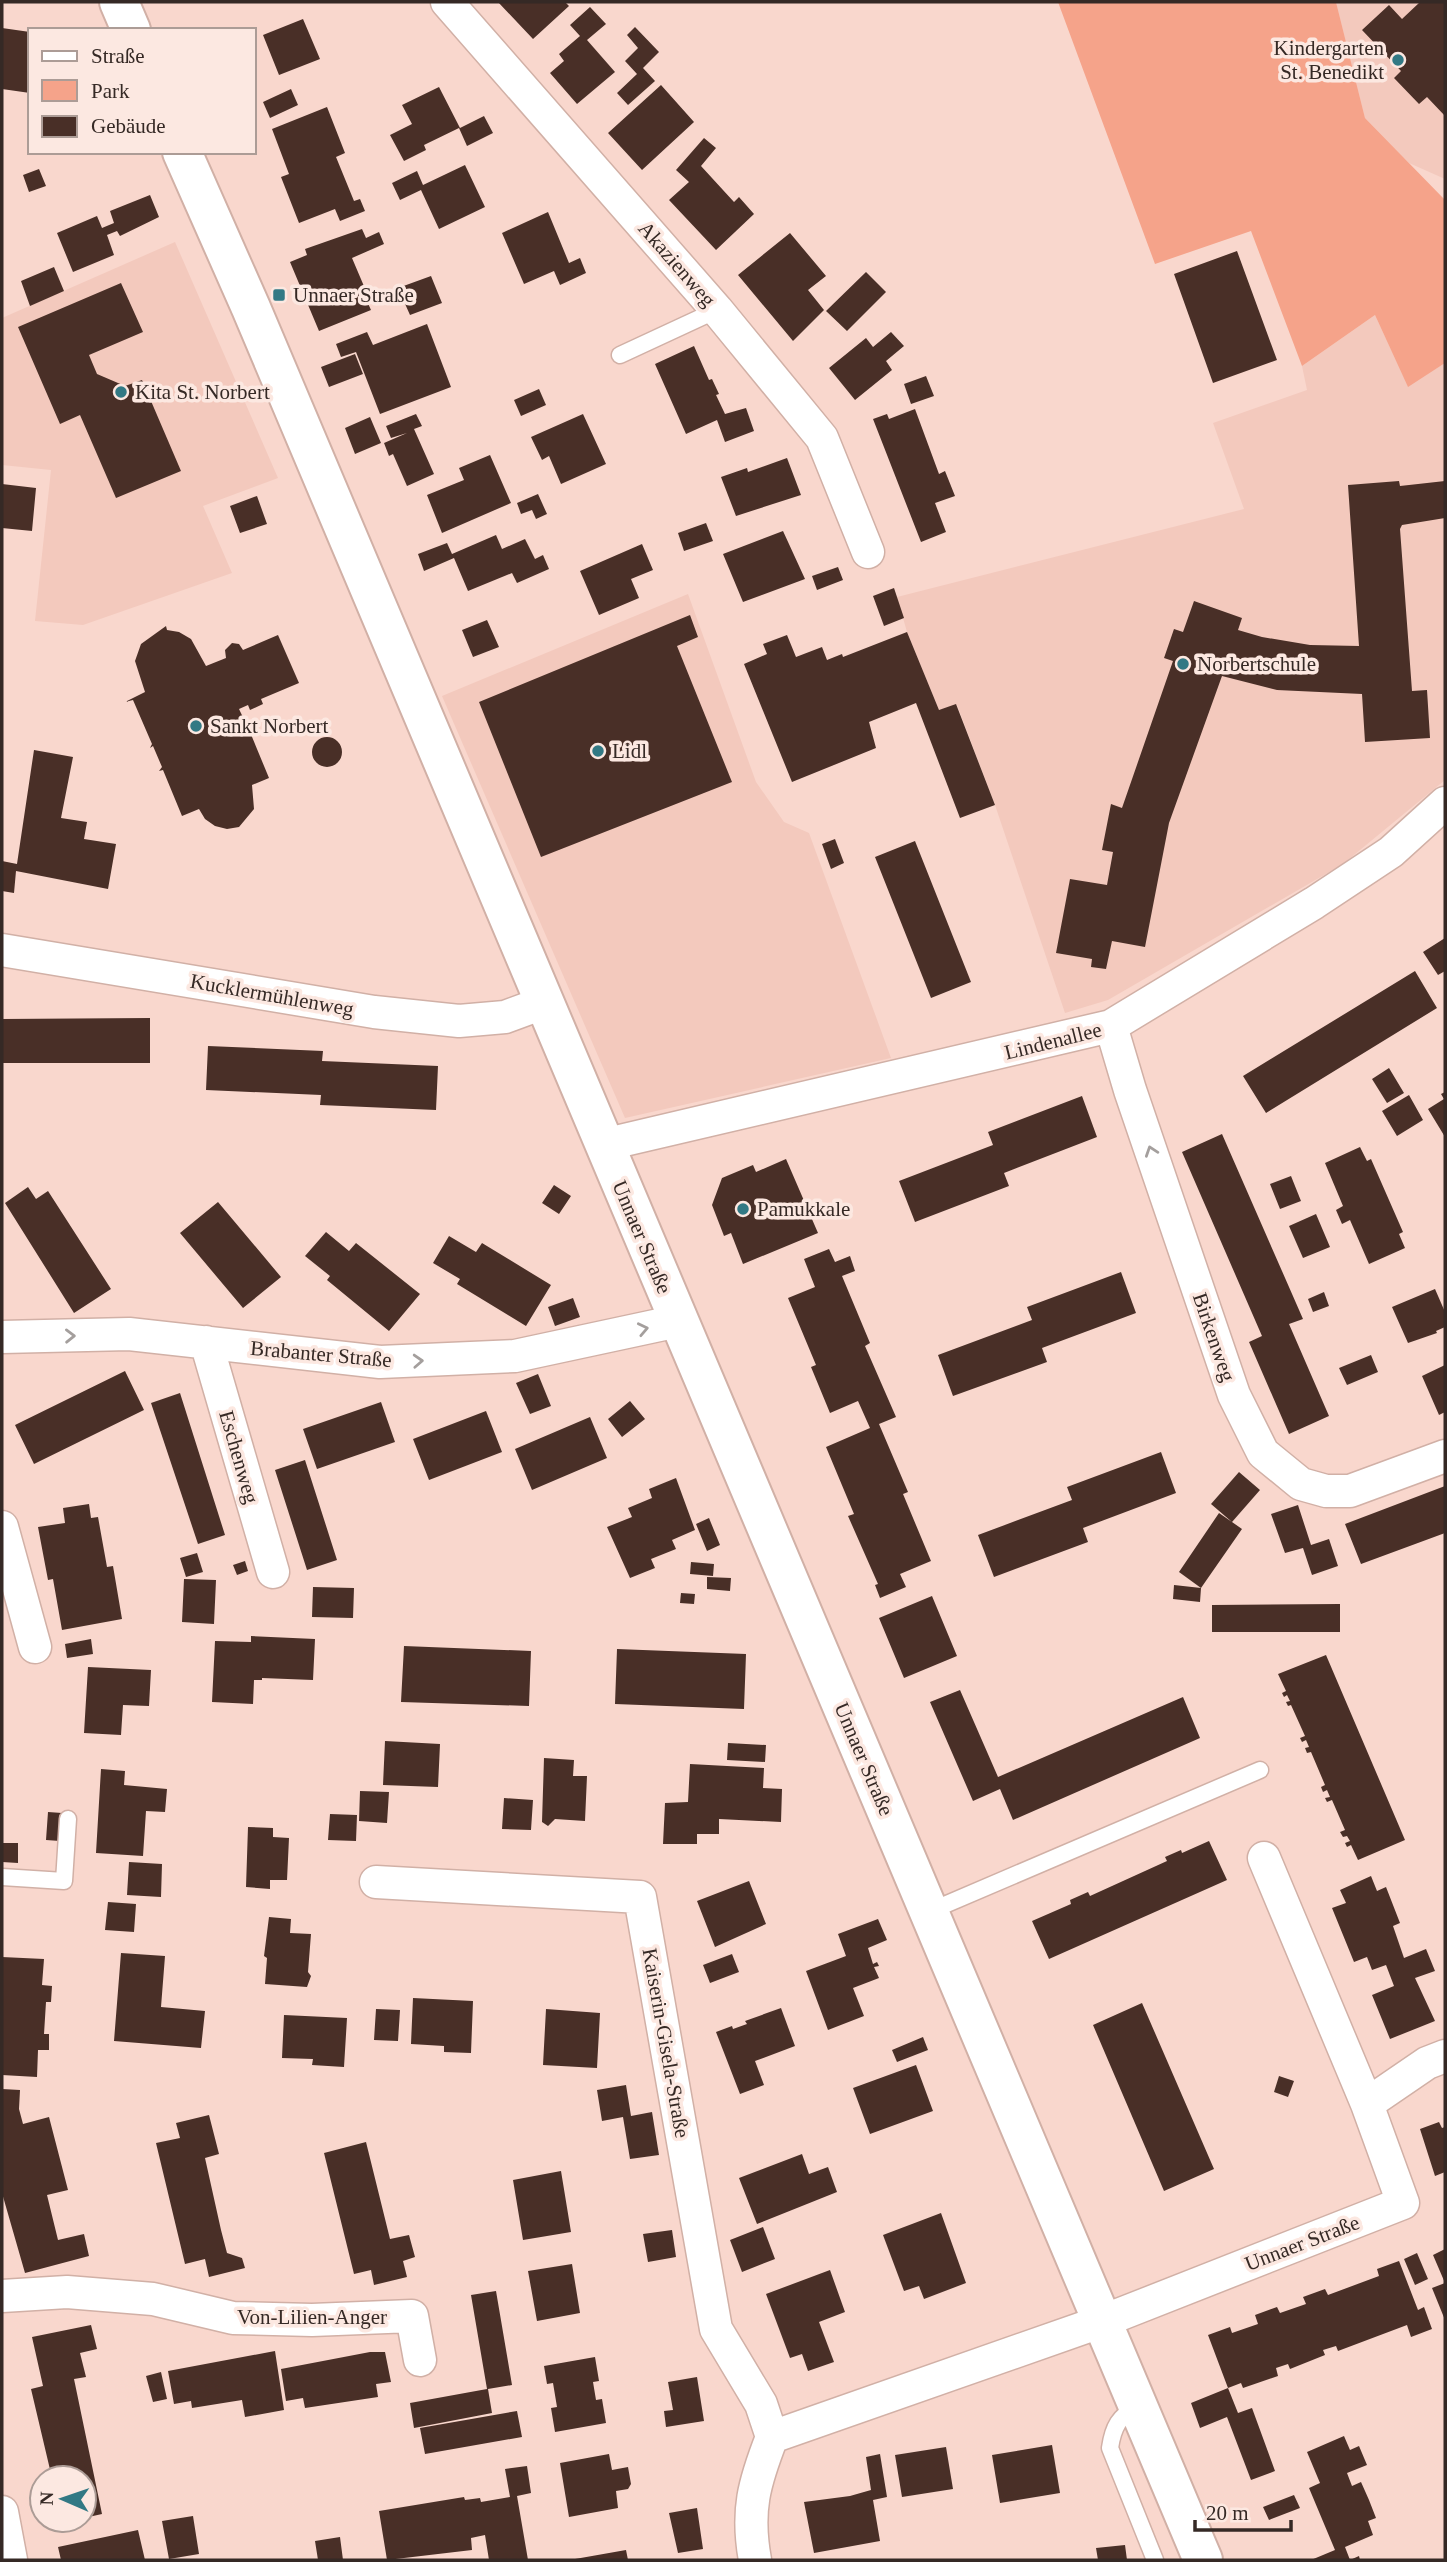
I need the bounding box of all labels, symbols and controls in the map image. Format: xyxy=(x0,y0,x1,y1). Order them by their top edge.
legend xyxy=(28,28,256,154)
place label: Kindergarten St. Benedikt xyxy=(1274,36,1384,84)
text: Straße xyxy=(91,44,145,68)
marker: Kindergarten St. Benedikt xyxy=(1390,52,1406,68)
text: Park xyxy=(91,79,130,103)
text: Gebäude xyxy=(91,114,166,138)
street label: Akazienweg xyxy=(634,217,721,312)
place label: Unnaer Straße xyxy=(293,283,414,307)
marker: Unnaer Straße xyxy=(271,287,287,303)
place label: Kita St. Norbert xyxy=(135,380,270,404)
marker: Kita St. Norbert xyxy=(113,384,129,400)
place label: Norbertschule xyxy=(1197,652,1316,676)
marker: Norbertschule xyxy=(1175,656,1191,672)
place label: Sankt Norbert xyxy=(210,714,329,738)
marker: Sankt Norbert xyxy=(188,718,204,734)
place label: Lidl xyxy=(612,739,647,763)
marker: Lidl xyxy=(590,743,606,759)
street label: Kucklermühlenweg xyxy=(188,969,356,1021)
street label: Lindenallee xyxy=(1002,1017,1104,1065)
one-way arrow xyxy=(1145,1145,1159,1157)
street label: Unnaer Straße xyxy=(607,1177,677,1297)
place label: Pamukkale xyxy=(757,1197,850,1221)
marker: Pamukkale xyxy=(735,1201,751,1217)
street label: Birkenweg xyxy=(1188,1290,1241,1385)
one-way arrow xyxy=(637,1323,649,1337)
one-way arrow xyxy=(65,1328,76,1343)
street label: Brabanter Straße xyxy=(249,1336,393,1372)
one-way arrow xyxy=(413,1353,424,1368)
street label: Eschenweg xyxy=(214,1408,264,1507)
street label: Unnaer Straße xyxy=(829,1699,899,1819)
street label: Kaiserin-Gisela-Straße xyxy=(637,1946,695,2140)
street label: Unnaer Straße xyxy=(1241,2210,1363,2276)
street label: Von-Lilien-Anger xyxy=(237,2305,387,2329)
north arrow xyxy=(28,2464,98,2534)
scale bar xyxy=(1195,2488,1291,2532)
text: N xyxy=(36,2491,57,2506)
text: 20 m xyxy=(1206,2501,1249,2525)

